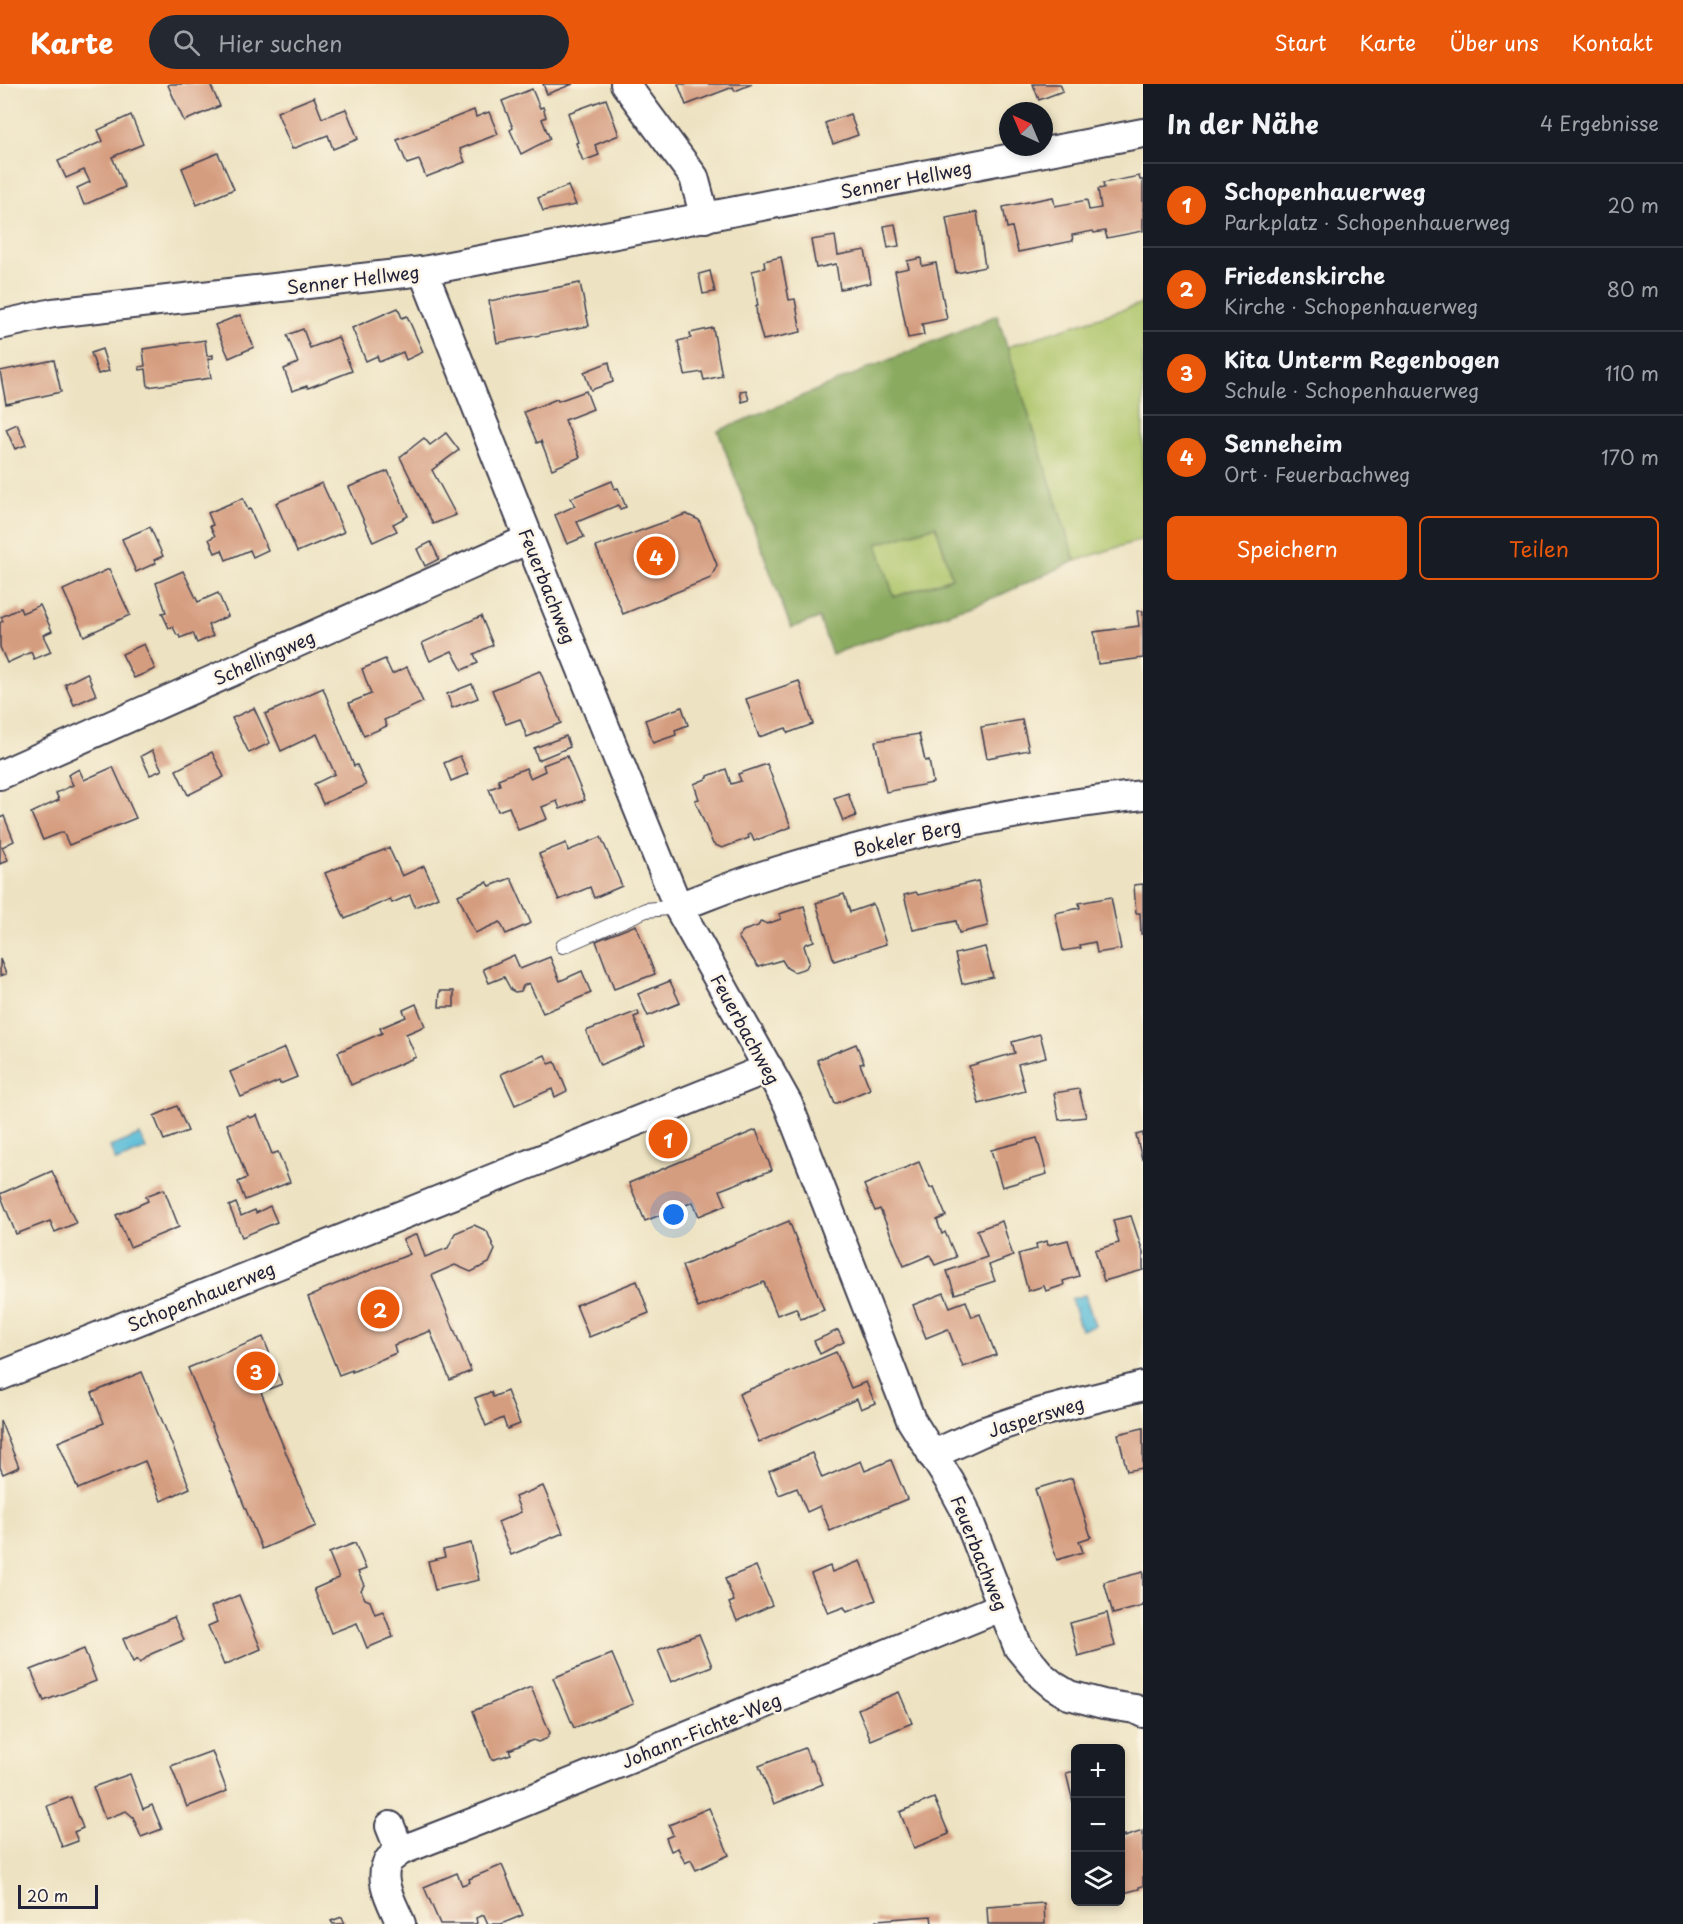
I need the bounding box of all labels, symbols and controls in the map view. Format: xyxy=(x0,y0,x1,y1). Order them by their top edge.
search box xyxy=(149,15,569,69)
text: Karte xyxy=(30,21,113,64)
icon: search xyxy=(170,26,203,59)
text: Hier suchen xyxy=(218,26,343,59)
text: Start xyxy=(1274,26,1326,58)
text: Karte xyxy=(1359,26,1416,58)
text: Über uns xyxy=(1449,26,1539,58)
text: Kontakt xyxy=(1572,26,1653,58)
north arrow xyxy=(999,102,1053,156)
text: In der Nähe xyxy=(1167,104,1319,143)
text: 4 Ergebnisse xyxy=(1540,108,1659,138)
street label: Senner Hellweg xyxy=(838,153,974,205)
text: Schopenhauerweg xyxy=(1224,174,1426,207)
text: 1 xyxy=(1182,190,1191,220)
text: 20 m xyxy=(1607,190,1659,220)
text: Parkplatz · Schopenhauerweg xyxy=(1224,207,1511,237)
street label: Senner Hellweg xyxy=(285,257,421,301)
text: Friedenskirche xyxy=(1224,258,1385,291)
text: 2 xyxy=(1179,274,1194,304)
text: 80 m xyxy=(1607,274,1659,304)
text: Kirche · Schopenhauerweg xyxy=(1224,291,1478,321)
text: Kita Unterm Regenbogen xyxy=(1224,342,1500,375)
text: 3 xyxy=(1180,358,1193,388)
text: 110 m xyxy=(1605,358,1659,388)
text: Schule · Schopenhauerweg xyxy=(1224,375,1479,405)
text: Senneheim xyxy=(1224,426,1343,459)
text: 4 xyxy=(1180,442,1193,472)
text: 170 m xyxy=(1601,442,1659,472)
text: Ort · Feuerbachweg xyxy=(1224,459,1411,489)
button: Speichern xyxy=(1167,516,1407,580)
button: Teilen xyxy=(1419,516,1659,580)
street label: Feuerbachweg xyxy=(512,524,584,648)
pin: 4 xyxy=(636,534,676,578)
street label: Schellingweg xyxy=(209,623,319,691)
street label: Bokeler Berg xyxy=(850,812,964,862)
street label: Feuerbachweg xyxy=(704,969,788,1089)
pin: 1 xyxy=(648,1116,688,1162)
your location xyxy=(659,1200,688,1229)
street label: Schopenhauerweg xyxy=(123,1254,279,1338)
pin: 2 xyxy=(360,1286,400,1332)
pin: 3 xyxy=(236,1348,276,1394)
street label: Jaspersweg xyxy=(985,1389,1087,1443)
street label: Feuerbachweg xyxy=(944,1491,1016,1615)
street label: Johann-Fichte-Weg xyxy=(617,1686,785,1774)
map controls xyxy=(1071,1744,1125,1906)
button: + xyxy=(1071,1744,1125,1798)
button: − xyxy=(1071,1798,1125,1852)
button: layers xyxy=(1071,1852,1125,1906)
scale bar xyxy=(18,1882,98,1910)
text: 20 m xyxy=(27,1883,68,1907)

